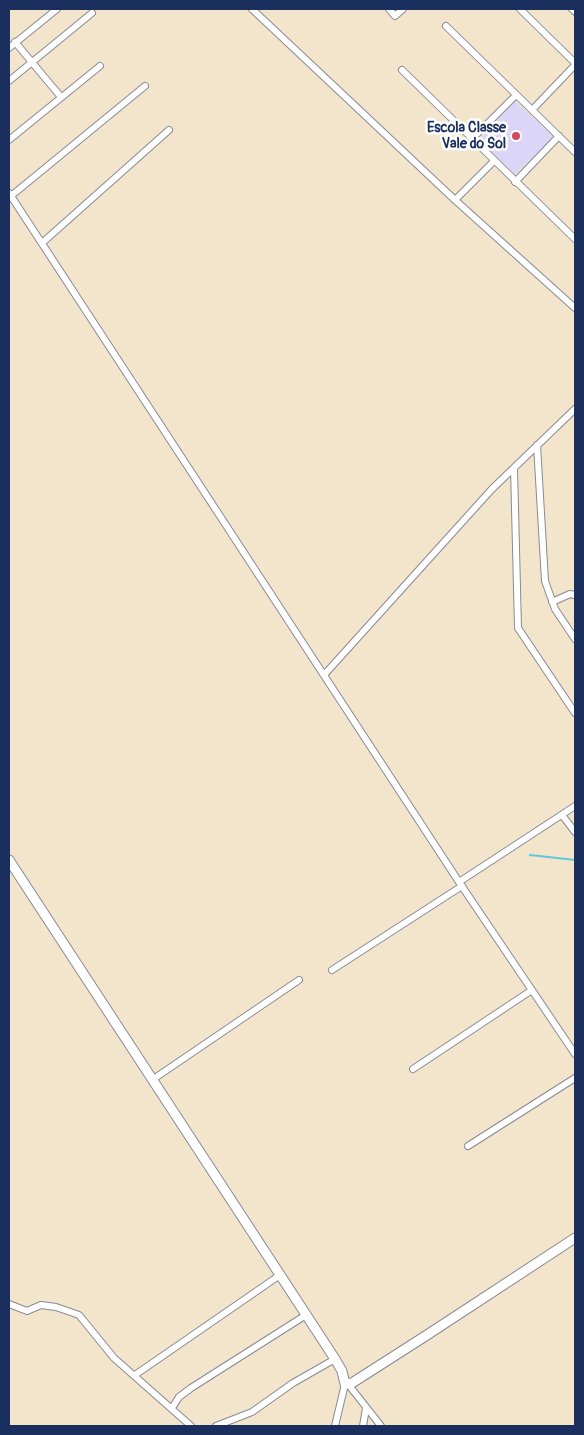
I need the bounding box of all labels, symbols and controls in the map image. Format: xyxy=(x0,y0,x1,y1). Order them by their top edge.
place label: Escola Classe Vale do Sol xyxy=(427,120,506,152)
marker: Escola Classe Vale do Sol xyxy=(510,130,522,142)

